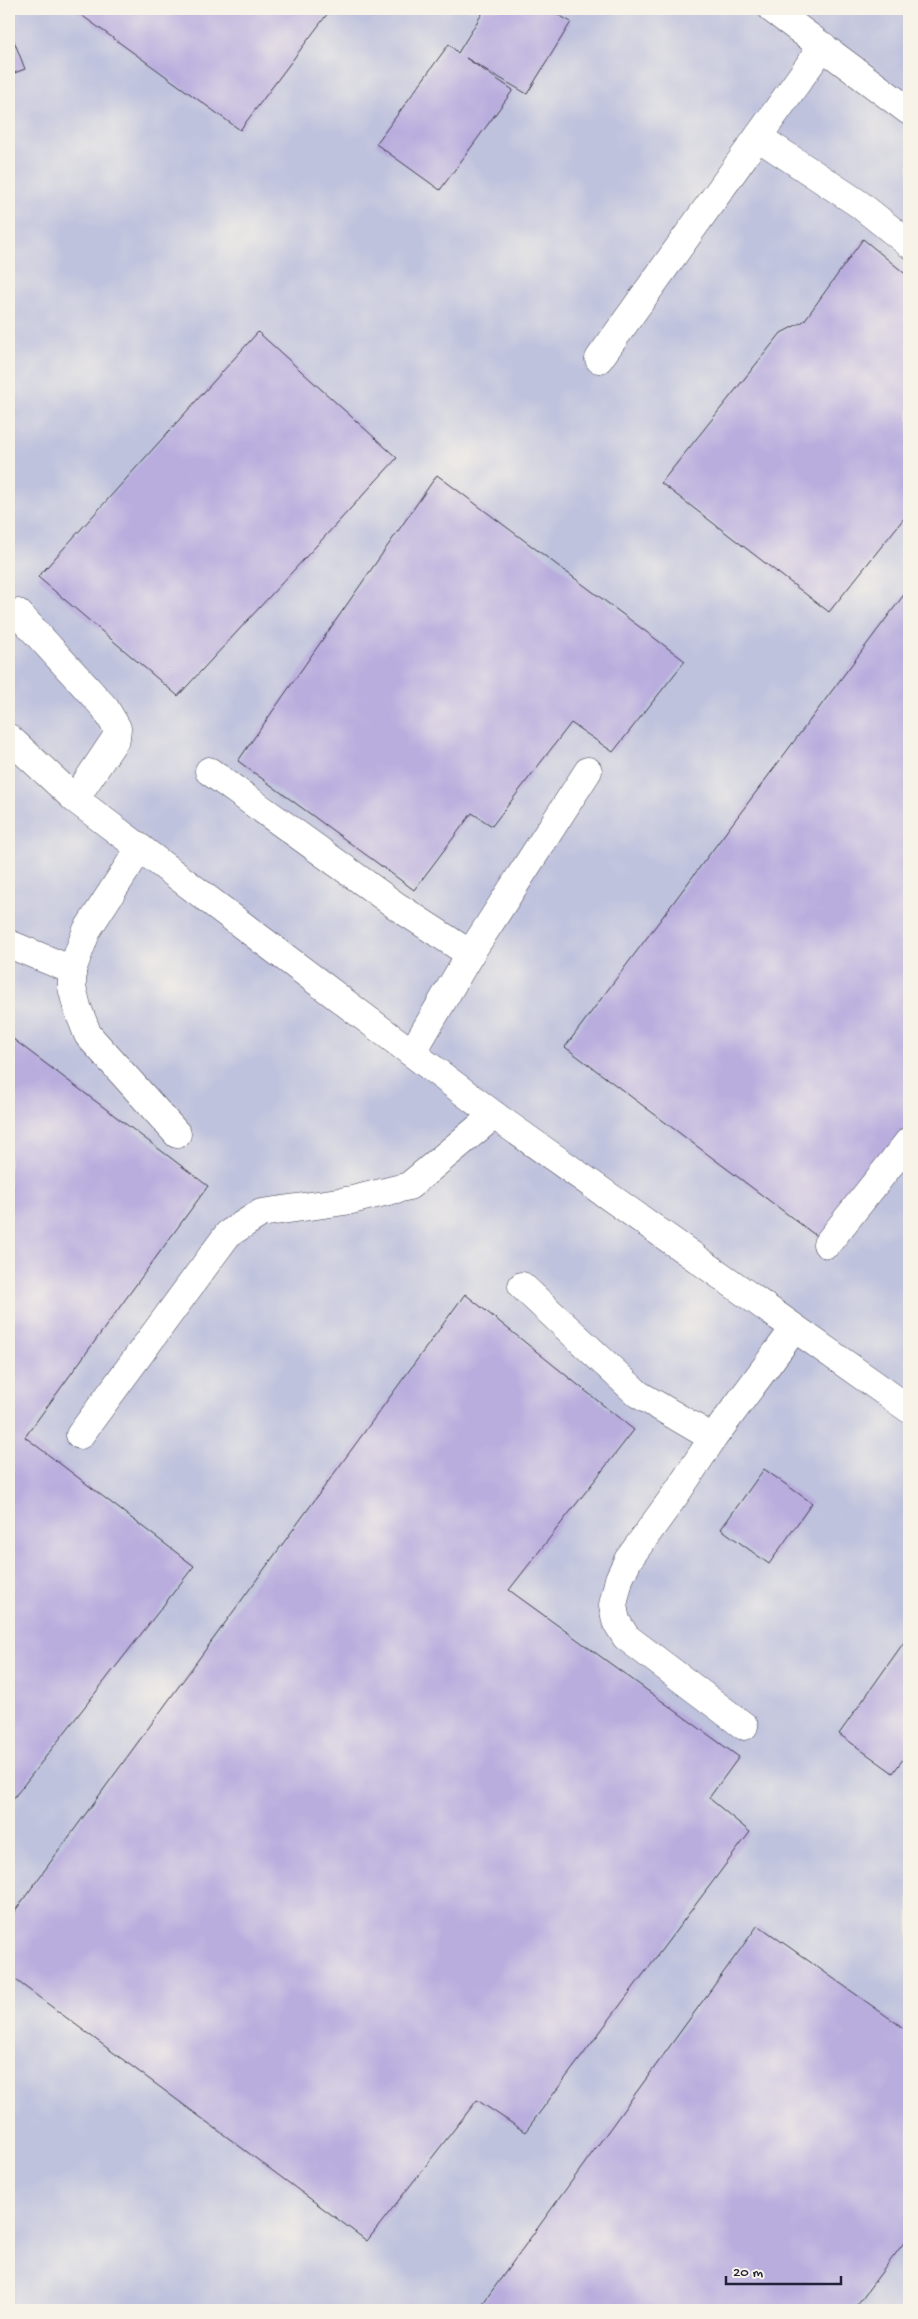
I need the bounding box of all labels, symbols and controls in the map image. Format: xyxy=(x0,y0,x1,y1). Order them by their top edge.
scale bar xyxy=(726,2254,840,2286)
text: 20 m xyxy=(733,2264,763,2282)

